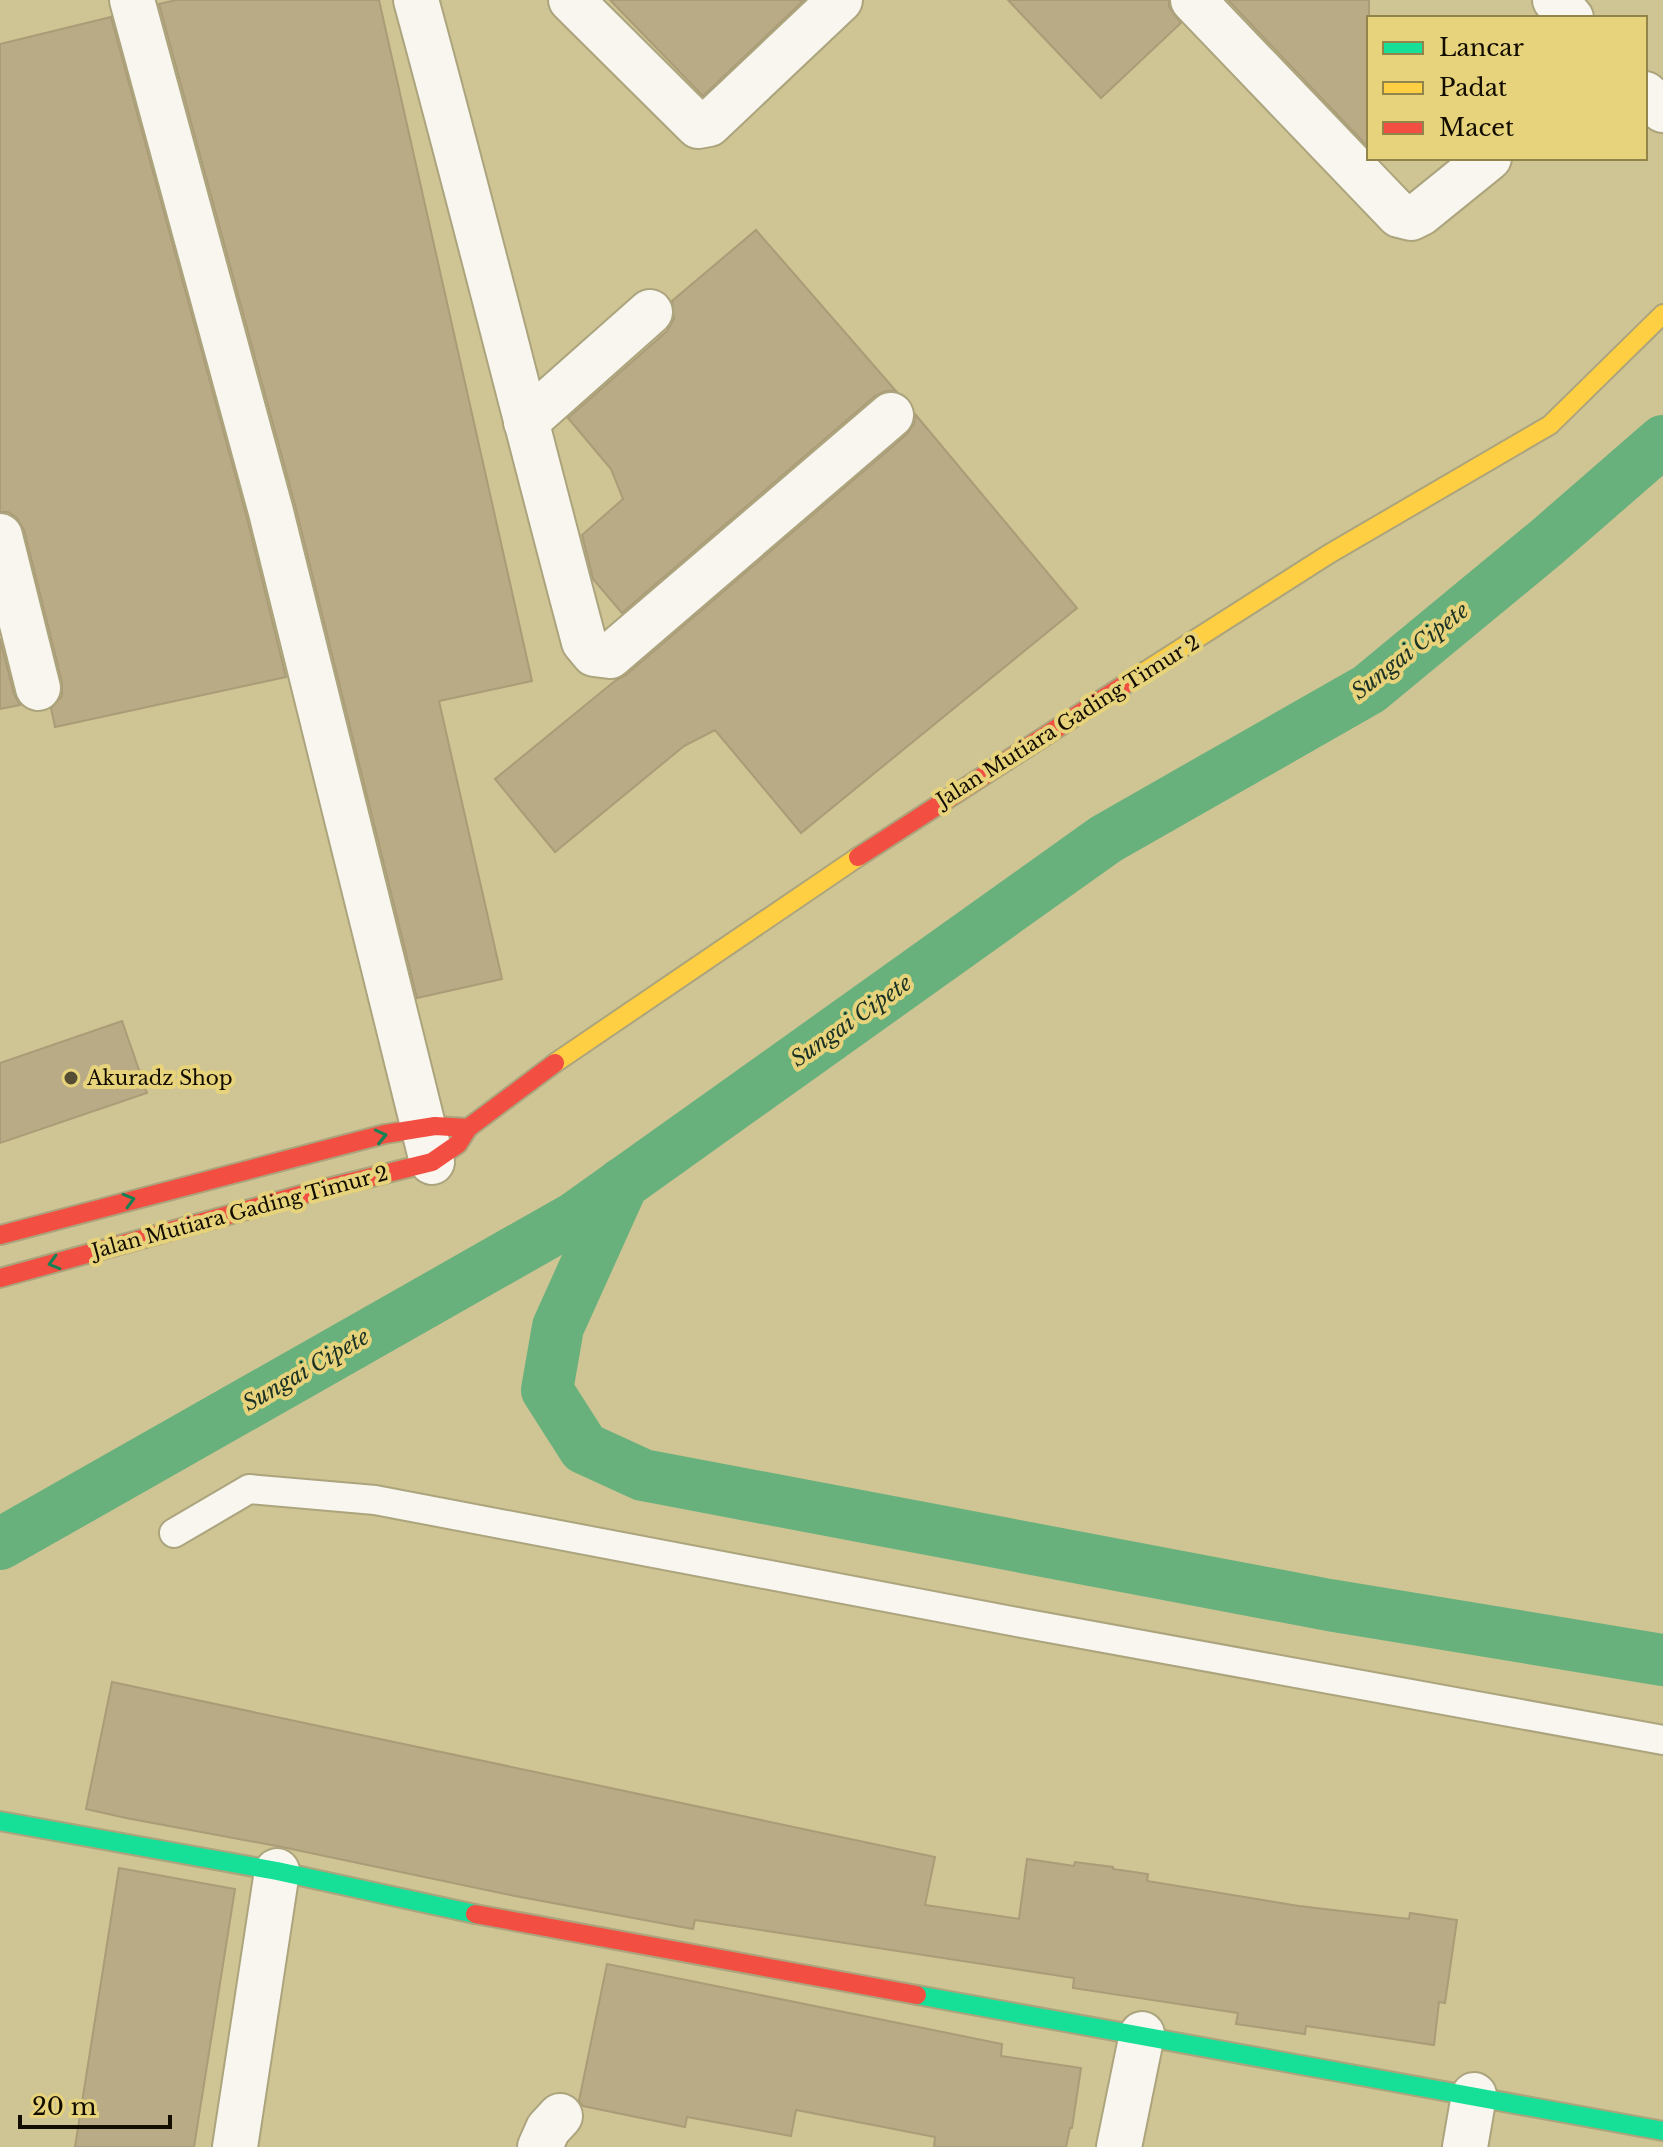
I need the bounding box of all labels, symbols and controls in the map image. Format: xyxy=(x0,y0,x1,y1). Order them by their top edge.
legend xyxy=(1367,16,1647,160)
text: Lancar xyxy=(1439,33,1524,62)
text: Padat xyxy=(1439,73,1507,102)
text: Macet xyxy=(1439,113,1514,142)
water label: Sungai Cipete xyxy=(1346,597,1474,705)
street label: Jalan Mutiara Gading Timur 2 xyxy=(930,630,1204,814)
water label: Sungai Cipete xyxy=(785,969,917,1073)
place label: Akuradz Shop xyxy=(86,1066,232,1090)
marker: Akuradz Shop xyxy=(62,1069,80,1087)
one-way arrow xyxy=(374,1128,387,1145)
street label: Jalan Mutiara Gading Timur 2 xyxy=(86,1161,391,1264)
one-way arrow xyxy=(122,1193,136,1209)
one-way arrow xyxy=(48,1254,62,1270)
water label: Sungai Cipete xyxy=(238,1323,374,1417)
scale bar xyxy=(20,2079,170,2129)
text: 20 m xyxy=(32,2092,97,2121)

